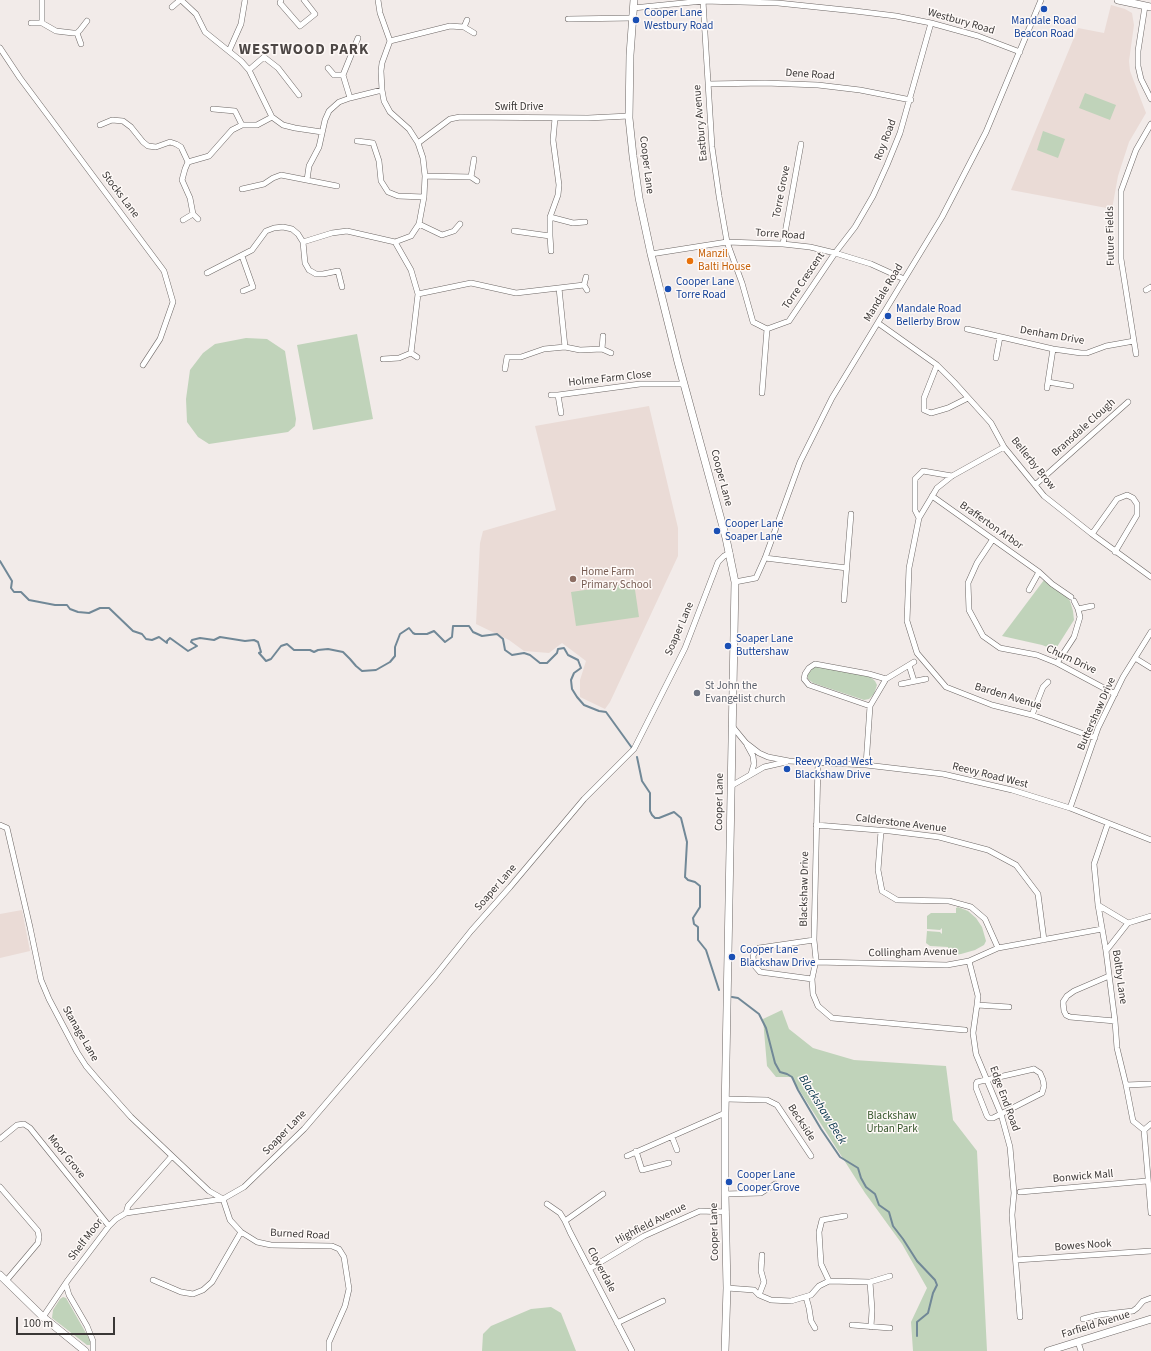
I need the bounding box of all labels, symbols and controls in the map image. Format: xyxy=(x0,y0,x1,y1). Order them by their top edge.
marker: Mandale Road Beacon Road xyxy=(1039,4,1049,14)
street label: Westbury Road xyxy=(926,6,996,38)
place label: Cooper Lane Westbury Road xyxy=(644,7,713,33)
marker: Cooper Lane Westbury Road xyxy=(631,15,641,25)
place label: Mandale Road Beacon Road xyxy=(1011,15,1077,41)
district label: WESTWOOD PARK xyxy=(239,42,369,60)
street label: Dene Road xyxy=(785,67,835,83)
street label: Eastbury Avenue xyxy=(691,84,711,162)
street label: Swift Drive xyxy=(494,101,544,115)
street label: Roy Road xyxy=(872,118,900,162)
street label: Cooper Lane xyxy=(636,135,656,195)
street label: Torre Grove xyxy=(770,165,794,219)
street label: Stocks Lane xyxy=(98,169,142,221)
street label: Future Fields xyxy=(1104,206,1118,266)
street label: Torre Road xyxy=(755,227,805,243)
place label: Manzil Balti House xyxy=(698,248,751,274)
street label: Torre Crescent xyxy=(780,250,828,312)
marker: Manzil Balti House xyxy=(685,256,695,266)
street label: Mandale Road xyxy=(862,262,906,324)
place label: Cooper Lane Torre Road xyxy=(676,276,734,302)
marker: Cooper Lane Torre Road xyxy=(663,284,673,294)
place label: Mandale Road Bellerby Brow xyxy=(896,303,961,329)
marker: Mandale Road Bellerby Brow xyxy=(883,311,893,321)
street label: Denham Drive xyxy=(1019,324,1085,348)
street label: Holme Farm Close xyxy=(568,368,652,390)
street label: Bransdale Clough xyxy=(1050,396,1118,460)
street label: Bellerby Brow xyxy=(1008,435,1058,493)
street label: Cooper Lane xyxy=(707,448,735,508)
street label: Brafferton Arbor xyxy=(957,499,1025,553)
place label: Cooper Lane Soaper Lane xyxy=(725,518,783,544)
marker: Cooper Lane Soaper Lane xyxy=(712,526,722,536)
place label: Home Farm Primary School xyxy=(581,566,651,592)
marker: Home Farm Primary School xyxy=(568,574,578,584)
street label: Soaper Lane xyxy=(663,600,697,658)
place label: Soaper Lane Buttershaw xyxy=(736,633,793,659)
marker: Soaper Lane Buttershaw xyxy=(723,641,733,651)
street label: Churn Drive xyxy=(1044,643,1098,677)
street label: Buttershaw Drive xyxy=(1075,675,1119,753)
place label: St John the Evangelist church xyxy=(705,680,786,706)
street label: Barden Avenue xyxy=(973,681,1043,713)
marker: St John the Evangelist church xyxy=(692,688,702,698)
place label: Reevy Road West Blackshaw Drive xyxy=(795,756,873,782)
street label: Reevy Road West xyxy=(951,760,1029,792)
marker: Reevy Road West Blackshaw Drive xyxy=(782,764,792,774)
street label: Cooper Lane xyxy=(713,773,727,831)
street label: Calderstone Avenue xyxy=(855,812,947,836)
street label: Blackshaw Drive xyxy=(798,851,812,927)
street label: Soaper Lane xyxy=(472,862,520,914)
place label: Cooper Lane Blackshaw Drive xyxy=(740,944,815,970)
street label: Collingham Avenue xyxy=(868,946,958,960)
street label: Boltby Lane xyxy=(1109,949,1129,1005)
marker: Cooper Lane Blackshaw Drive xyxy=(727,952,737,962)
street label: Stanage Lane xyxy=(59,1004,101,1064)
street label: Edge End Road xyxy=(986,1065,1022,1133)
water label: Blackshaw Beck xyxy=(795,1073,849,1147)
street label: Beckside xyxy=(784,1102,818,1144)
street label: Soaper Lane xyxy=(260,1108,310,1158)
park label: Blackshaw Urban Park xyxy=(866,1110,918,1136)
street label: Moor Grove xyxy=(44,1132,88,1182)
street label: Bonwick Mall xyxy=(1052,1168,1114,1186)
place label: Cooper Lane Cooper Grove xyxy=(737,1169,800,1195)
marker: Cooper Lane Cooper Grove xyxy=(724,1177,734,1187)
street label: Highfield Avenue xyxy=(613,1200,689,1248)
street label: Cooper Lane xyxy=(708,1203,722,1261)
street label: Shelf Moor xyxy=(66,1216,106,1264)
street label: Burned Road xyxy=(270,1227,330,1243)
street label: Bowes Nook xyxy=(1054,1237,1112,1255)
street label: Cloverdale xyxy=(584,1245,618,1295)
street label: Farfield Avenue xyxy=(1060,1308,1132,1342)
scale bar xyxy=(18,1309,117,1335)
text: 100 m xyxy=(23,1315,53,1332)

